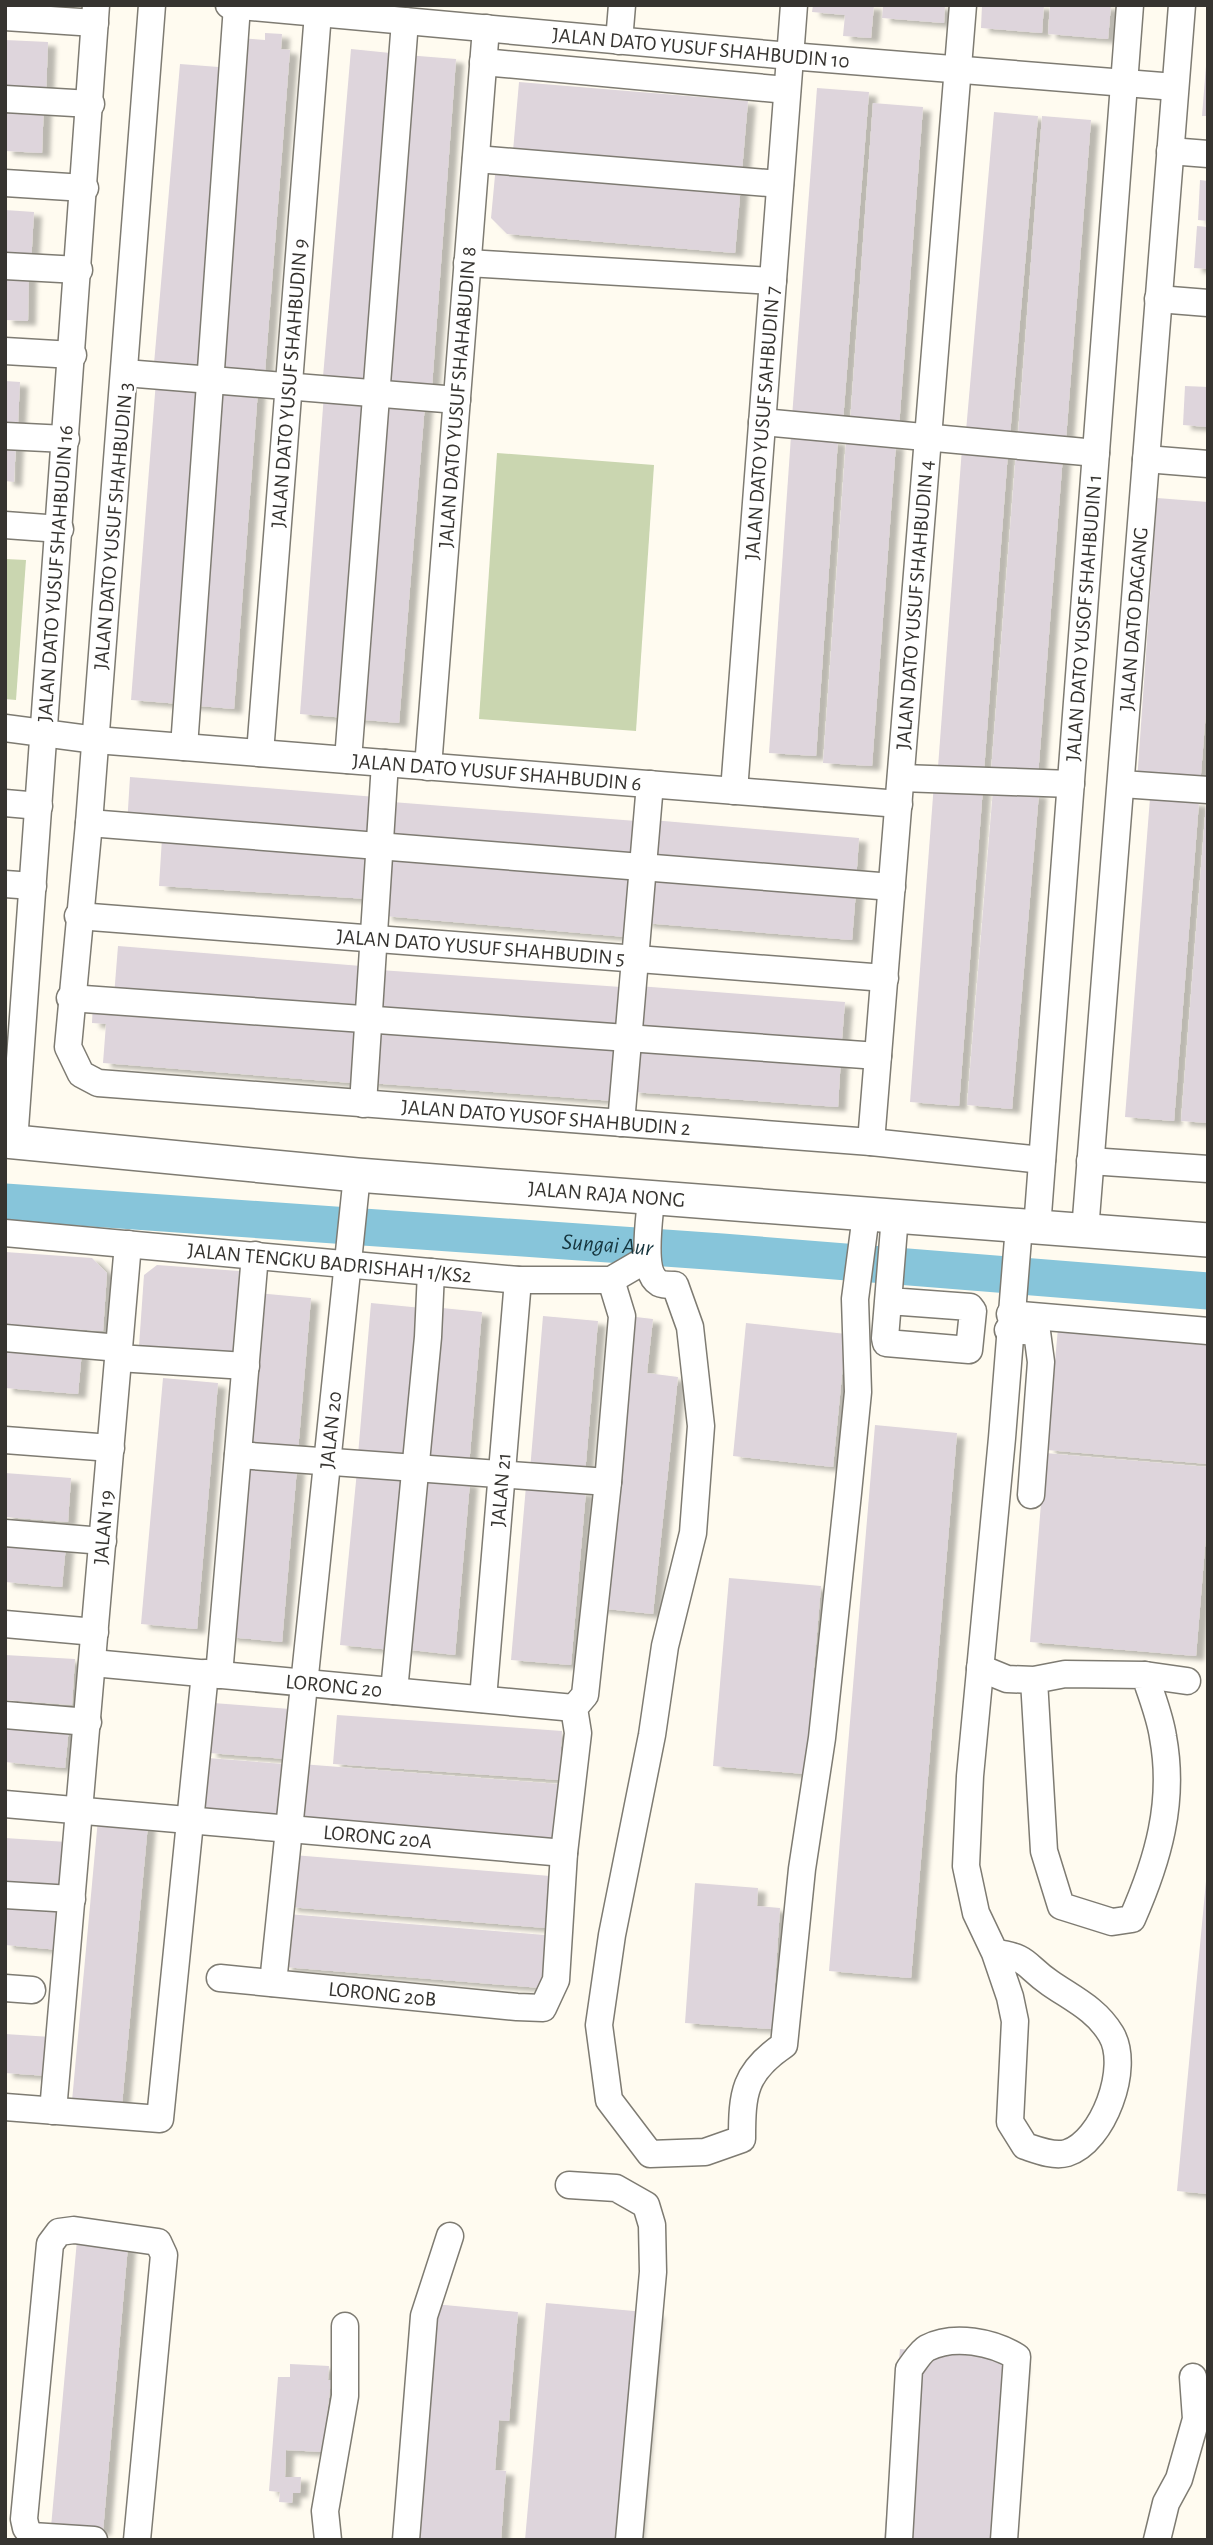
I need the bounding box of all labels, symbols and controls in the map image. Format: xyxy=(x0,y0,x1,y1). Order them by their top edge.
street label: JALAN DATO YUSUF SHAHBUDIN 10 xyxy=(551,24,851,72)
street label: JALAN DATO YUSUF SHAHBUDIN 9 xyxy=(268,238,311,529)
street label: JALAN DATO YUSUF SHAHABUDIN 8 xyxy=(435,246,480,549)
street label: JALAN DATO YUSUF SAHBUDIN 7 xyxy=(742,285,784,561)
street label: JALAN DATO YUSUF SHAHBUDIN 3 xyxy=(90,381,137,671)
street label: JALAN DATO YUSUF SHAHBUDIN 16 xyxy=(34,425,77,722)
street label: JALAN DATO YUSUF SHAHBUDIN 4 xyxy=(893,459,937,750)
street label: JALAN DATO YUSOF SHAHBUDIN 1 xyxy=(1063,474,1105,762)
street label: JALAN DATO DAGANG xyxy=(1116,526,1152,712)
street label: JALAN DATO YUSUF SHAHBUDIN 6 xyxy=(352,750,642,794)
street label: JALAN DATO YUSUF SHAHBUDIN 5 xyxy=(336,926,626,969)
street label: JALAN DATO YUSOF SHAHBUDIN 2 xyxy=(401,1096,691,1139)
street label: JALAN RAJA NONG xyxy=(527,1178,686,1211)
water label: Sungai Aur xyxy=(561,1231,654,1260)
street label: JALAN TENGKU BADRISHAH 1/KS2 xyxy=(187,1240,473,1287)
street label: JALAN 20 xyxy=(317,1390,345,1470)
street label: JALAN 21 xyxy=(487,1452,515,1528)
street label: JALAN 19 xyxy=(90,1489,118,1565)
street label: LORONG 20 xyxy=(285,1671,383,1701)
street label: LORONG 20A xyxy=(322,1822,433,1852)
street label: LORONG 20B xyxy=(327,1979,437,2010)

